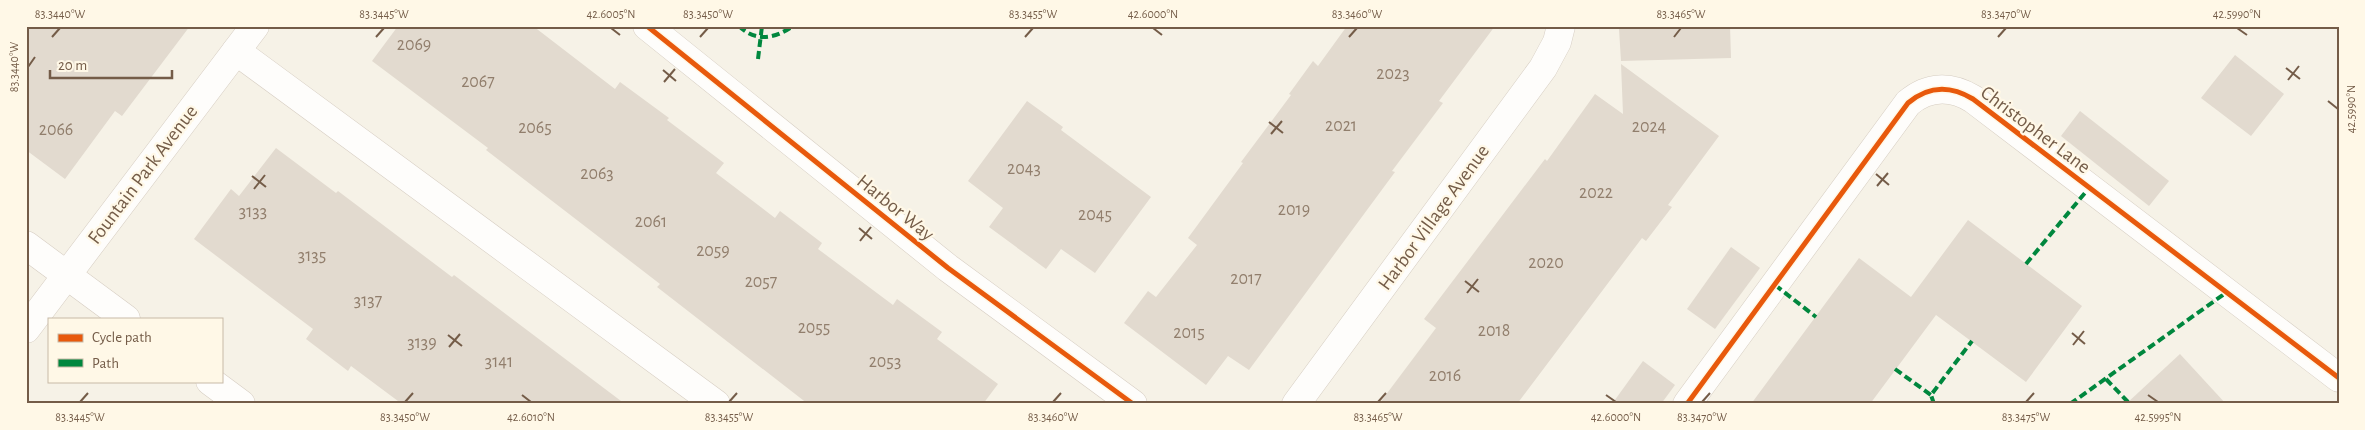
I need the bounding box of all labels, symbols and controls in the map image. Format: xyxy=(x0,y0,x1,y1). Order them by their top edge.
text: 83.3440°W xyxy=(35,8,86,20)
text: 83.3445°W xyxy=(359,8,409,20)
text: 42.6005°N xyxy=(586,8,636,20)
text: 83.3450°W xyxy=(683,8,733,20)
text: 83.3455°W xyxy=(1009,8,1058,20)
text: 42.6000°N xyxy=(1128,8,1178,20)
text: 83.3460°W xyxy=(1332,8,1383,20)
text: 83.3465°W xyxy=(1656,8,1706,20)
text: 83.3470°W xyxy=(1981,8,2031,20)
text: 42.5990°N xyxy=(2213,8,2261,20)
house number: 2069 xyxy=(397,36,431,54)
text: 83.3440°W xyxy=(8,41,20,92)
scale bar xyxy=(50,48,172,80)
text: 20 m xyxy=(58,58,87,73)
house number: 2023 xyxy=(1376,65,1410,83)
house number: 2067 xyxy=(461,73,495,91)
street label: Christopher Lane xyxy=(1977,82,2094,177)
text: 42.5990°N xyxy=(2345,85,2357,133)
street label: Fountain Park Avenue xyxy=(84,101,201,248)
house number: 2021 xyxy=(1325,117,1357,135)
house number: 2024 xyxy=(1632,118,1667,136)
house number: 2065 xyxy=(518,119,552,137)
house number: 2066 xyxy=(39,121,73,139)
street label: Harbor Village Avenue xyxy=(1375,141,1493,294)
house number: 2043 xyxy=(1007,160,1041,178)
house number: 2063 xyxy=(580,165,614,183)
street label: Harbor Way xyxy=(853,171,938,245)
house number: 2022 xyxy=(1579,184,1613,202)
house number: 2019 xyxy=(1278,201,1310,219)
house number: 3133 xyxy=(239,203,267,221)
house number: 2045 xyxy=(1078,206,1112,224)
house number: 2061 xyxy=(635,213,667,231)
house number: 2059 xyxy=(696,242,730,260)
house number: 3135 xyxy=(298,247,326,265)
house number: 2020 xyxy=(1528,254,1564,272)
house number: 2017 xyxy=(1230,270,1262,288)
house number: 2057 xyxy=(745,273,777,291)
house number: 3137 xyxy=(354,292,382,310)
legend xyxy=(48,318,222,382)
house number: 2055 xyxy=(798,319,830,337)
house number: 2018 xyxy=(1478,322,1510,340)
house number: 2015 xyxy=(1173,324,1205,342)
text: Cycle path xyxy=(92,330,152,345)
house number: 3139 xyxy=(407,334,437,352)
house number: 3141 xyxy=(485,353,513,371)
house number: 2053 xyxy=(869,353,901,371)
text: Path xyxy=(92,356,119,371)
house number: 2016 xyxy=(1429,367,1461,385)
text: 83.3445°W xyxy=(55,411,105,423)
text: 83.3450°W xyxy=(380,411,430,423)
text: 42.6010°N xyxy=(507,411,555,423)
text: 83.3455°W xyxy=(705,411,754,423)
text: 83.3460°W xyxy=(1028,411,1079,423)
text: 83.3465°W xyxy=(1353,411,1403,423)
text: 42.6000°N xyxy=(1591,411,1641,423)
text: 83.3470°W xyxy=(1677,411,1727,423)
text: 83.3475°W xyxy=(2002,411,2051,423)
text: 42.5995°N xyxy=(2134,411,2182,423)

